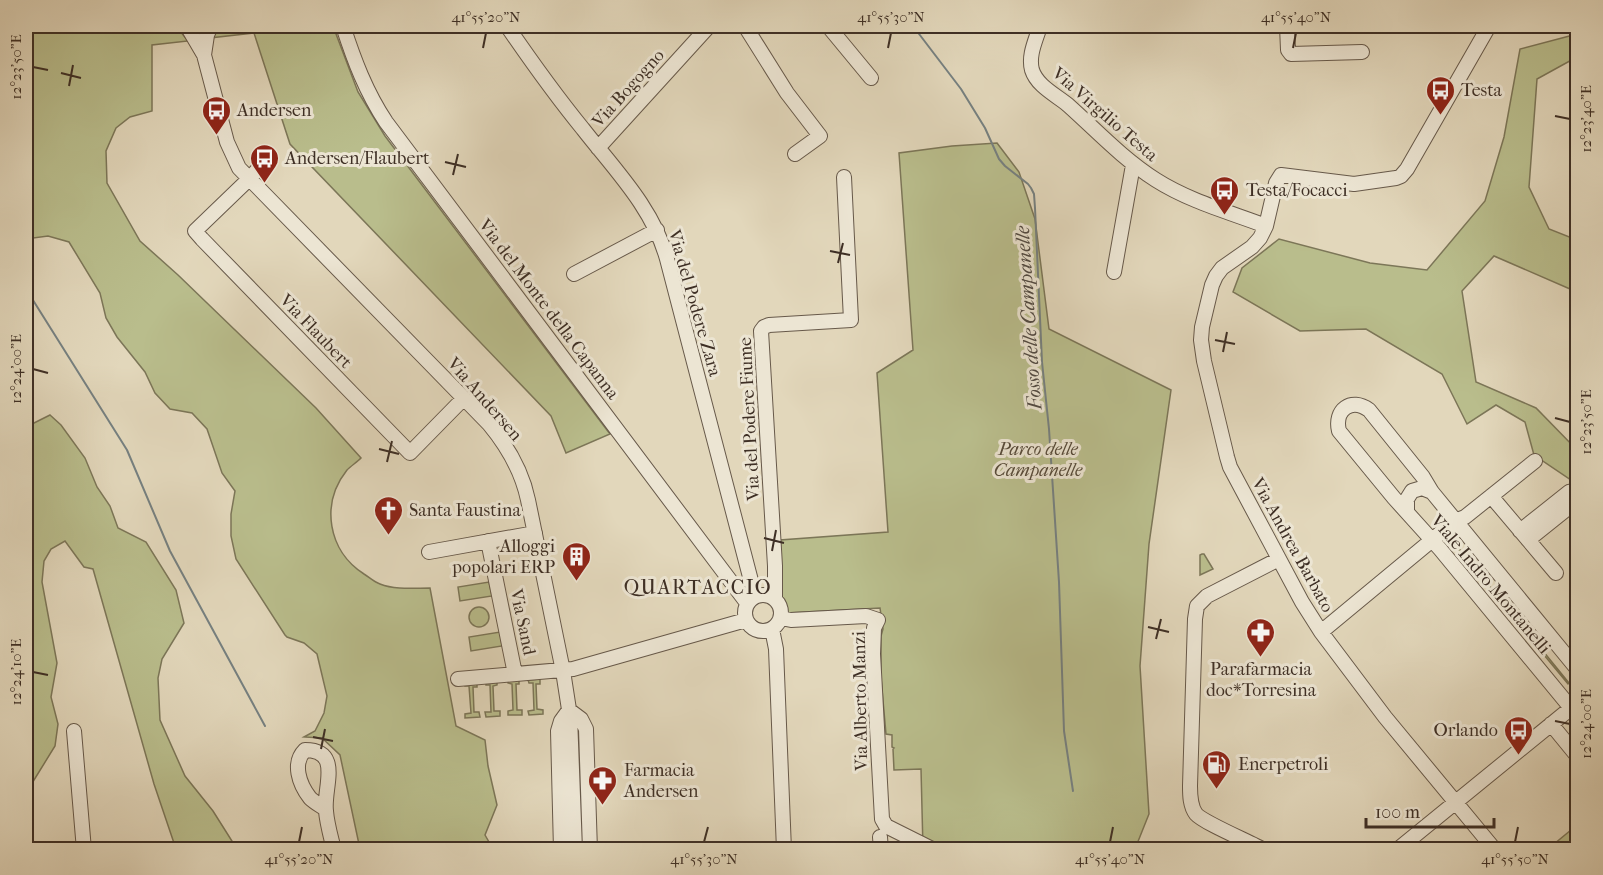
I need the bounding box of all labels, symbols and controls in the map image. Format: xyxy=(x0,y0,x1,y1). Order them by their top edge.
text: 41°55'20"N xyxy=(452,8,521,26)
text: 41°55'30"N xyxy=(857,8,925,26)
text: 41°55'40"N xyxy=(1261,8,1332,26)
text: 12°23'50"E xyxy=(7,34,25,100)
street label: Via Bogogno xyxy=(587,45,669,132)
street label: Via Virgilio Testa xyxy=(1047,62,1162,166)
bus stop icon: Testa xyxy=(1424,74,1456,116)
place label: Testa xyxy=(1461,80,1503,101)
text: 12°23'40"E xyxy=(1577,85,1595,153)
bus stop icon: Andersen xyxy=(200,94,232,136)
place label: Andersen xyxy=(236,100,312,121)
bus stop icon: Andersen/Flaubert xyxy=(248,142,280,184)
place label: Andersen/Flaubert xyxy=(284,148,430,169)
bus stop icon: Testa/Focacci xyxy=(1209,174,1241,216)
place label: Testa/Focacci xyxy=(1246,180,1348,201)
street label: Via del Monte della Capanna xyxy=(473,214,624,404)
water label: Fosso delle Campanelle xyxy=(1011,225,1046,411)
street label: Via del Podere Zara xyxy=(663,226,726,380)
street label: Via Flaubert xyxy=(274,289,357,373)
text: 12°24'00"E xyxy=(7,334,25,404)
street label: Via del Podere Fiume xyxy=(735,336,764,502)
street label: Via Andersen xyxy=(442,353,527,446)
text: 12°23'50"E xyxy=(1577,389,1595,455)
park label: Parco delle Campanelle xyxy=(994,439,1083,481)
street label: Via Andrea Barbato xyxy=(1246,473,1338,616)
church icon: Santa Faustina xyxy=(372,494,404,536)
place label: Santa Faustina xyxy=(409,500,521,521)
street label: Viale Indro Montanelli xyxy=(1426,510,1555,659)
place label: Alloggi popolari ERP xyxy=(451,536,556,578)
building icon: Alloggi popolari ERP xyxy=(560,540,592,582)
district label: QUARTACCIO xyxy=(624,576,772,599)
street label: Via Sand xyxy=(505,586,540,657)
pharmacy icon: Parafarmacia doc*Torresina xyxy=(1245,616,1277,658)
street label: Via Alberto Manzi xyxy=(849,630,872,772)
text: 12°24'10"E xyxy=(7,639,25,705)
place label: Parafarmacia doc*Torresina xyxy=(1206,659,1317,701)
text: 12°24'00"E xyxy=(1577,689,1595,759)
bus stop icon: Orlando xyxy=(1503,714,1535,756)
place label: Orlando xyxy=(1434,720,1498,741)
fuel station icon: Enerpetroli xyxy=(1201,748,1233,790)
place label: Enerpetroli xyxy=(1238,754,1329,775)
place label: Farmacia Andersen xyxy=(623,760,699,802)
pharmacy icon: Farmacia Andersen xyxy=(587,764,619,806)
scale bar xyxy=(1366,791,1494,829)
text: 100 m xyxy=(1375,802,1420,823)
text: 41°55'20"N xyxy=(265,850,334,868)
text: 41°55'30"N xyxy=(670,850,738,868)
text: 41°55'40"N xyxy=(1075,850,1146,868)
text: 41°55'50"N xyxy=(1481,850,1549,868)

